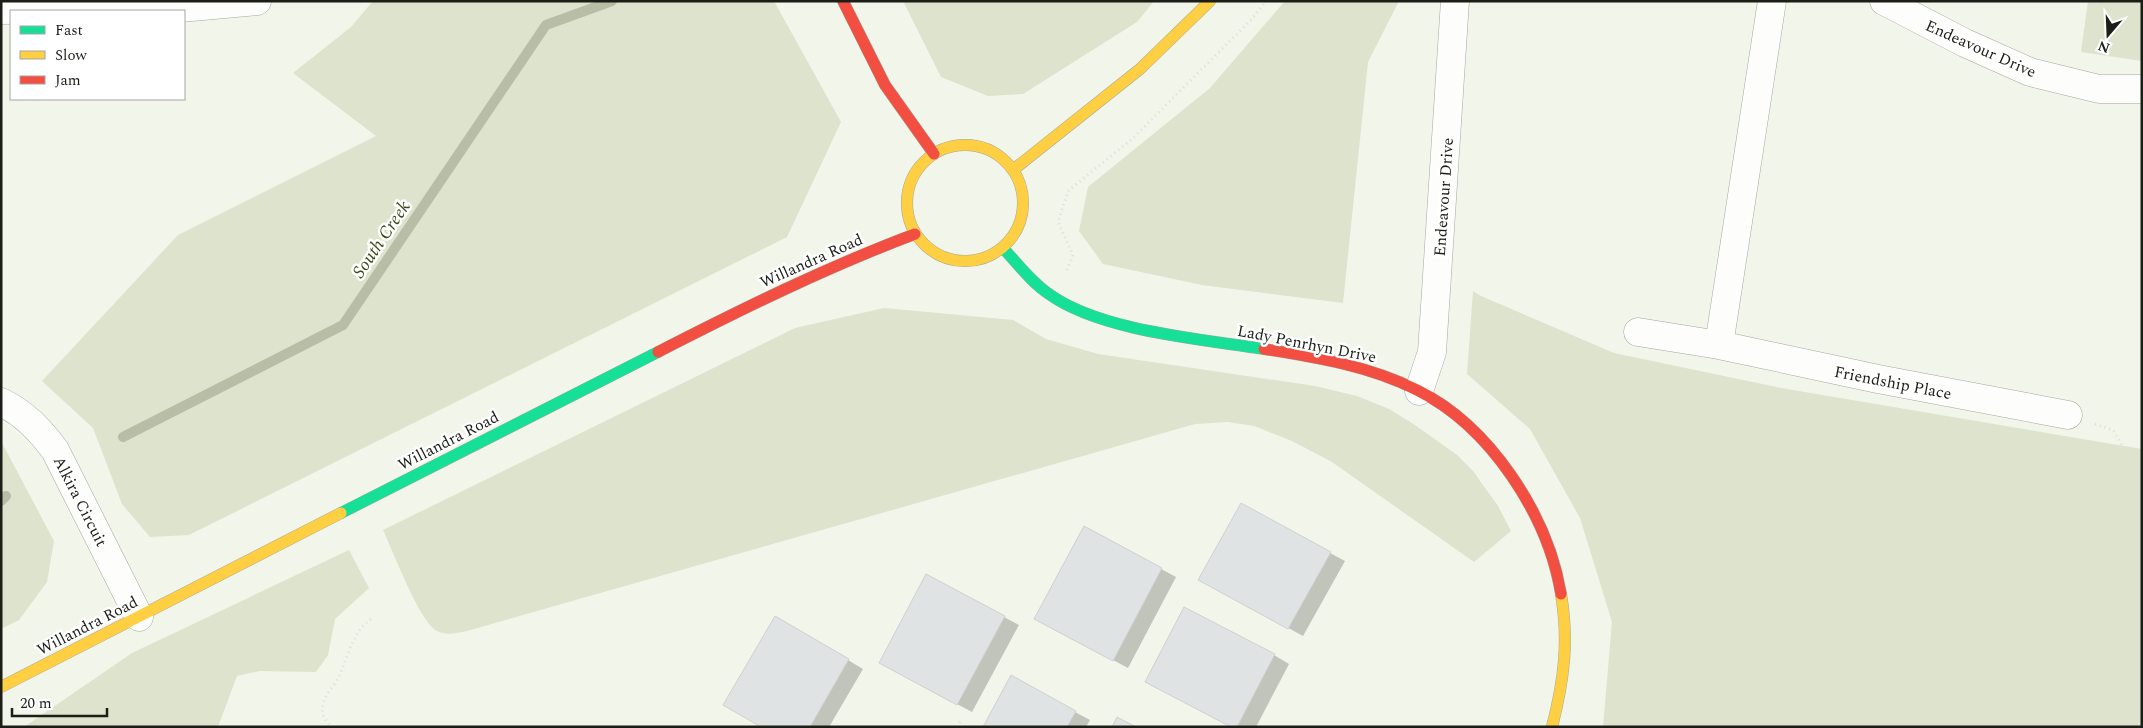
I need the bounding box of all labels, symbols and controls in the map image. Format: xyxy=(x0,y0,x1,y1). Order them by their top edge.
legend xyxy=(10,10,185,100)
north arrow xyxy=(2083,10,2133,60)
street label: Endeavour Drive xyxy=(1921,14,2040,84)
text: Fast xyxy=(55,19,83,42)
text: N xyxy=(2095,35,2113,59)
text: Slow xyxy=(55,44,87,67)
text: Jam xyxy=(55,69,81,92)
street label: Endeavour Drive xyxy=(1428,137,1460,257)
water label: South Creek xyxy=(345,195,418,284)
street label: Willandra Road xyxy=(756,227,867,294)
street label: Lady Penrhyn Drive xyxy=(1235,319,1378,369)
street label: Friendship Place xyxy=(1832,360,1954,406)
street label: Willandra Road xyxy=(394,405,503,477)
street label: Alkira Circuit xyxy=(47,452,113,551)
street label: Willandra Road xyxy=(33,590,142,662)
scale bar xyxy=(12,686,108,718)
text: 20 m xyxy=(20,692,52,715)

